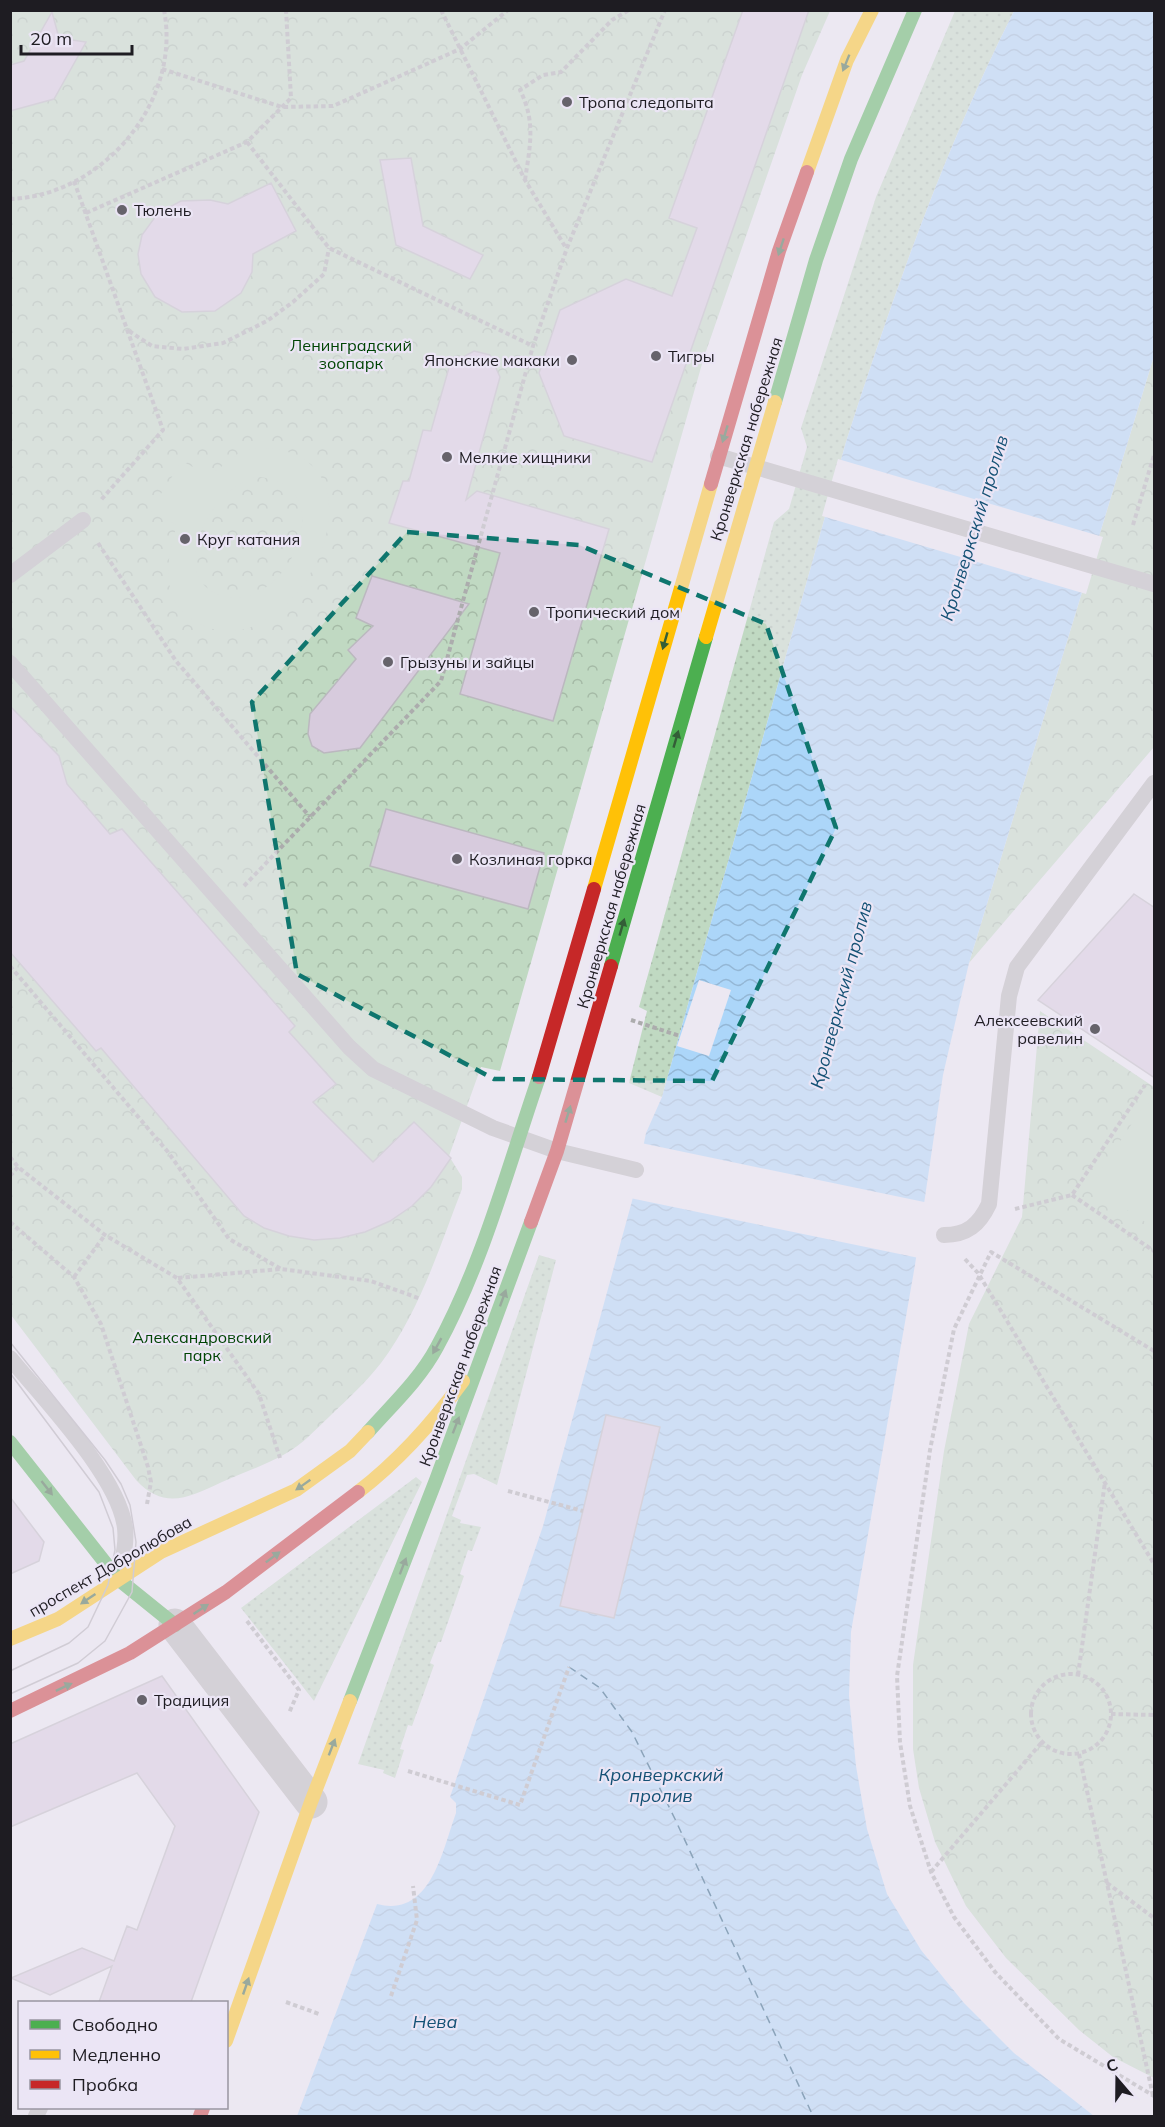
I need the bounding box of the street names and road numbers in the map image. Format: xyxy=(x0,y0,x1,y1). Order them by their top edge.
street label: Кронверкская набережная xyxy=(705,335,787,543)
street label: Кронверкская набережная xyxy=(572,801,650,1011)
street label: Кронверкская набережная xyxy=(414,1263,506,1469)
street label: проспект Добролюбова xyxy=(25,1511,195,1621)

